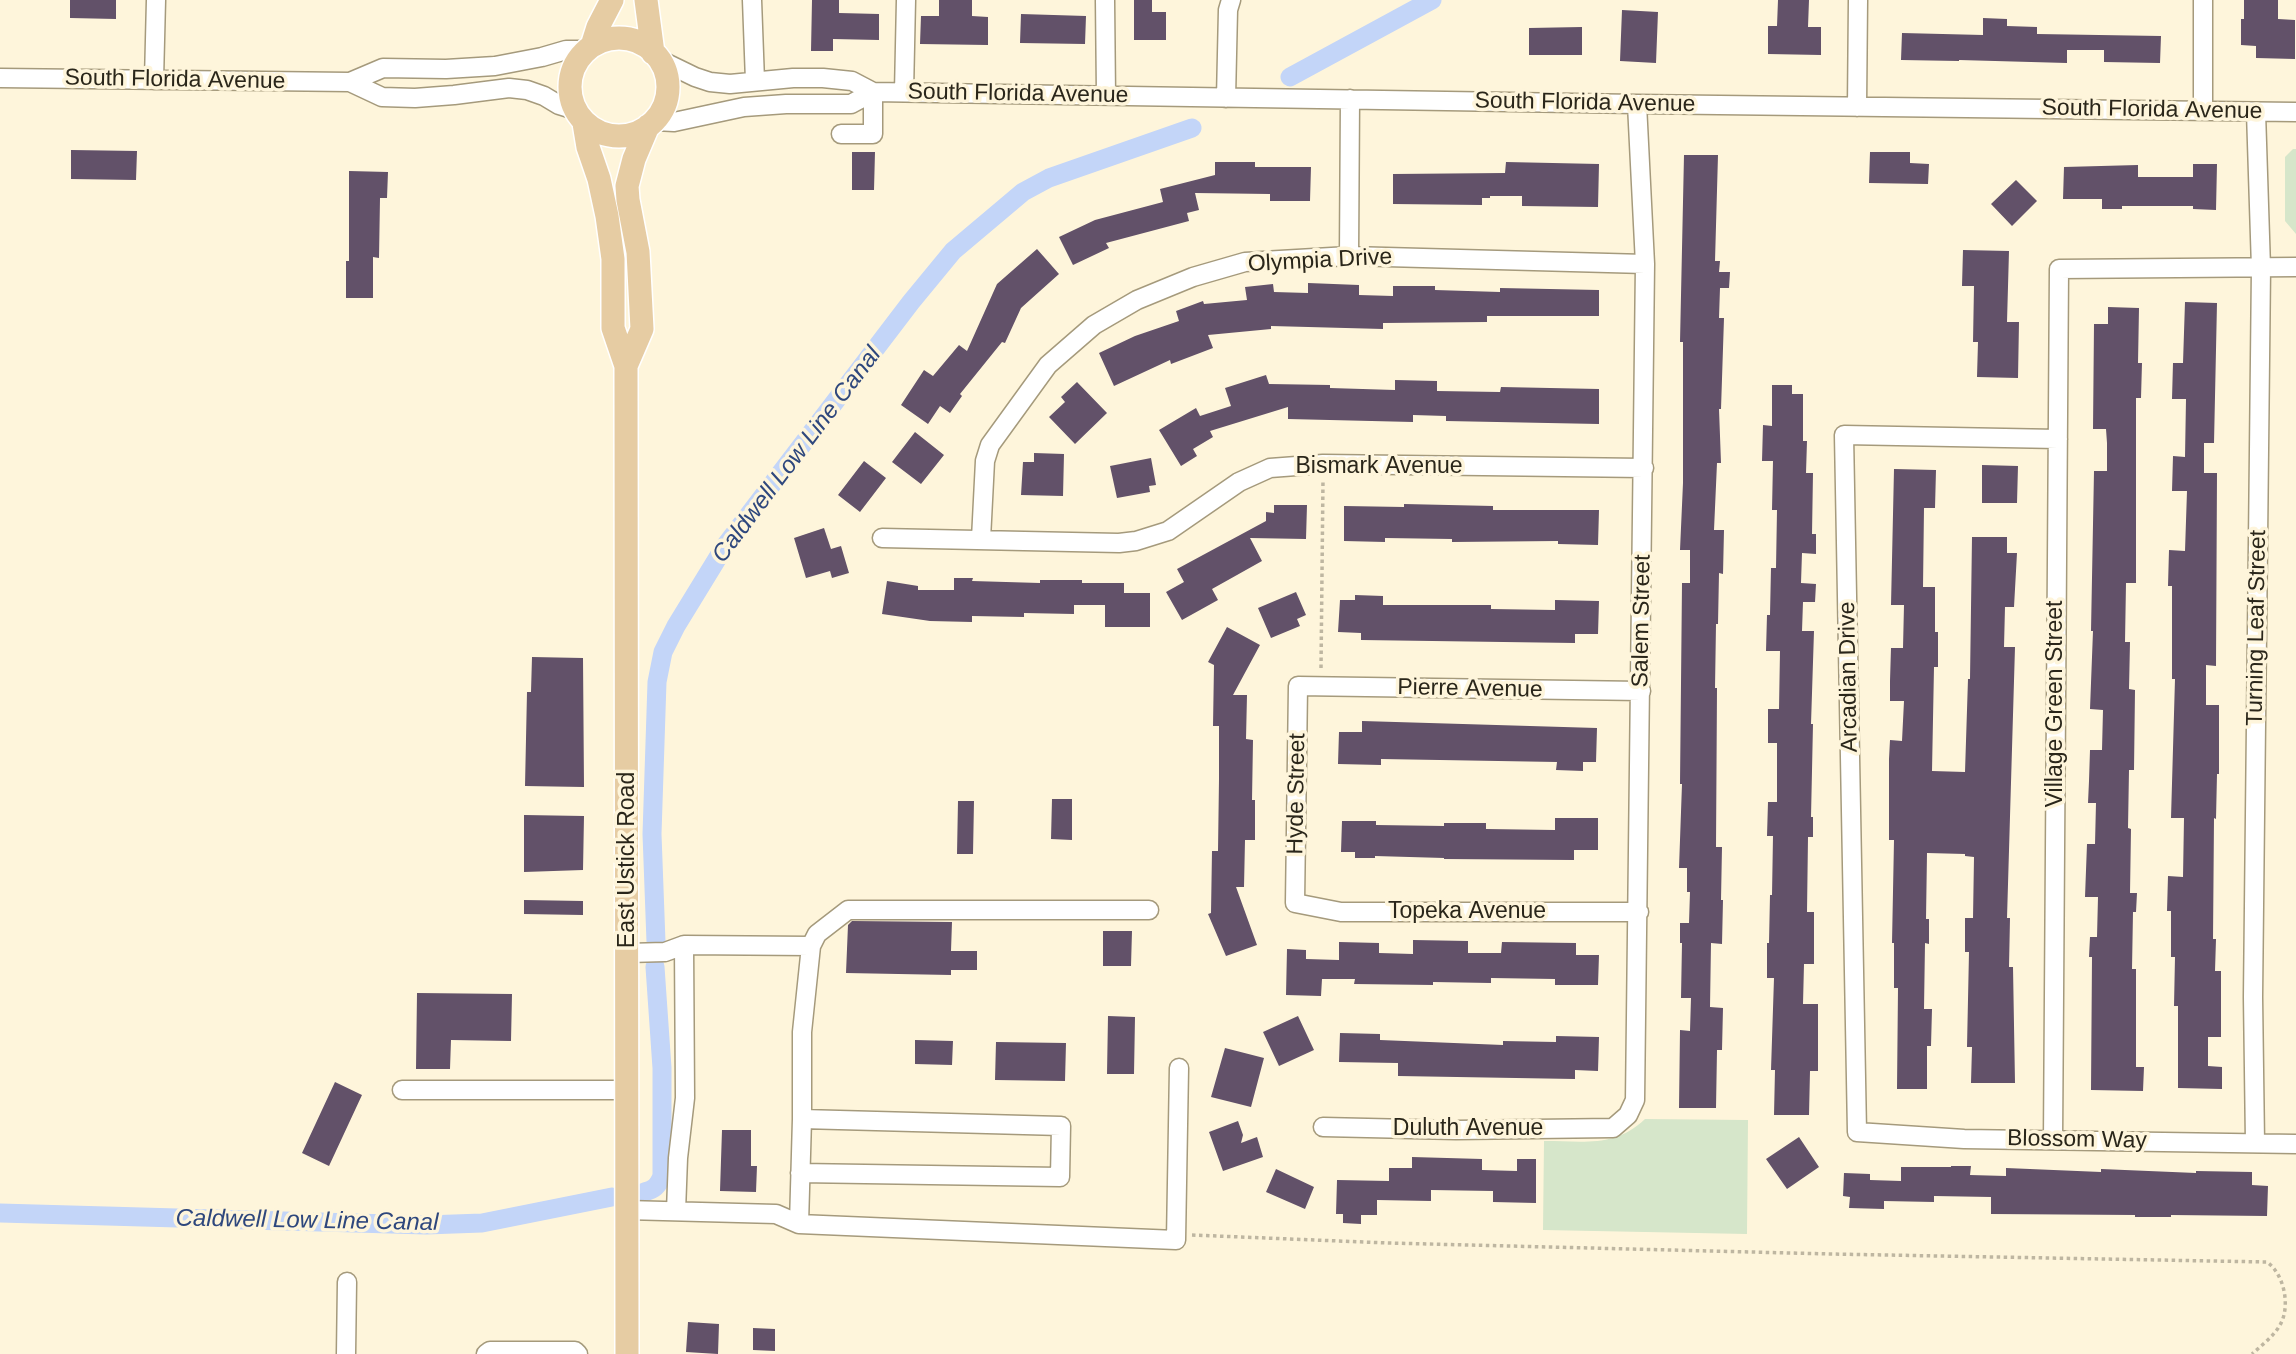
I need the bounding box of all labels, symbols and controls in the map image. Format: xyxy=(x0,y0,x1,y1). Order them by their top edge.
street label: South Florida Avenue xyxy=(64,64,286,96)
street label: South Florida Avenue xyxy=(907,78,1129,110)
street label: South Florida Avenue xyxy=(1474,87,1696,119)
street label: South Florida Avenue xyxy=(2041,94,2263,126)
street label: Olympia Drive xyxy=(1247,243,1393,279)
water label: Caldwell Low Line Canal xyxy=(706,341,888,569)
street label: Bismark Avenue xyxy=(1295,453,1463,481)
street label: Turning Leaf Street xyxy=(2241,530,2273,726)
street label: Salem Street xyxy=(1627,554,1657,688)
street label: Arcadian Drive xyxy=(1834,601,1864,753)
street label: Village Green Street xyxy=(2042,601,2070,807)
street label: Pierre Avenue xyxy=(1397,674,1543,704)
street label: Hyde Street xyxy=(1282,733,1312,855)
street label: East Ustick Road xyxy=(614,772,642,948)
street label: Topeka Avenue xyxy=(1388,898,1546,926)
street label: Duluth Avenue xyxy=(1393,1115,1543,1143)
street label: Blossom Way xyxy=(2007,1125,2147,1155)
water label: Caldwell Low Line Canal xyxy=(175,1204,439,1238)

